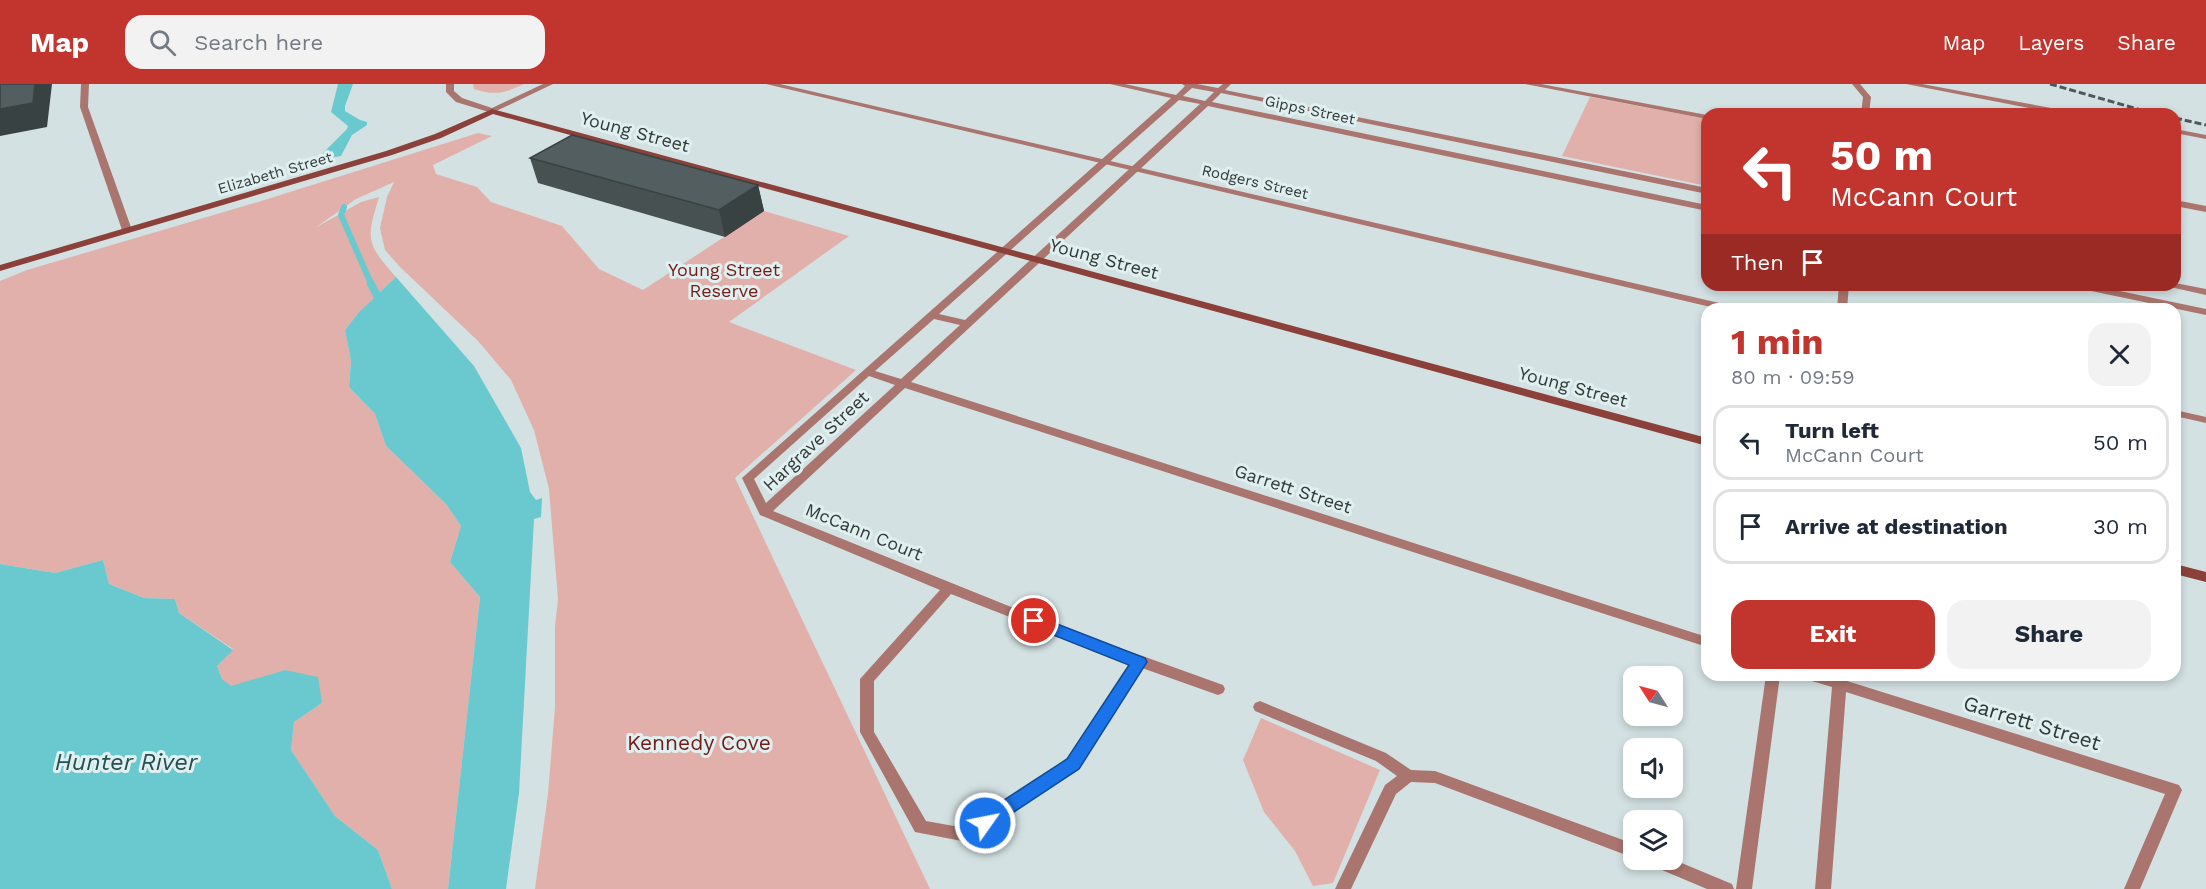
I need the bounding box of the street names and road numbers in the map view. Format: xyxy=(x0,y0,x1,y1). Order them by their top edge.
street label: Gipps Street xyxy=(1263,92,1357,128)
street label: Young Street xyxy=(578,107,692,156)
street label: Elizabeth Street xyxy=(216,148,335,198)
street label: Rodgers Street xyxy=(1200,161,1311,203)
street label: Young Street xyxy=(1047,234,1161,283)
street label: Young Street xyxy=(1516,362,1630,411)
street label: Hargrave Street xyxy=(758,386,873,495)
street label: Garrett Street xyxy=(1232,460,1355,517)
street label: McCann Court xyxy=(802,498,926,565)
street label: Garrett Street xyxy=(1960,690,2104,755)

